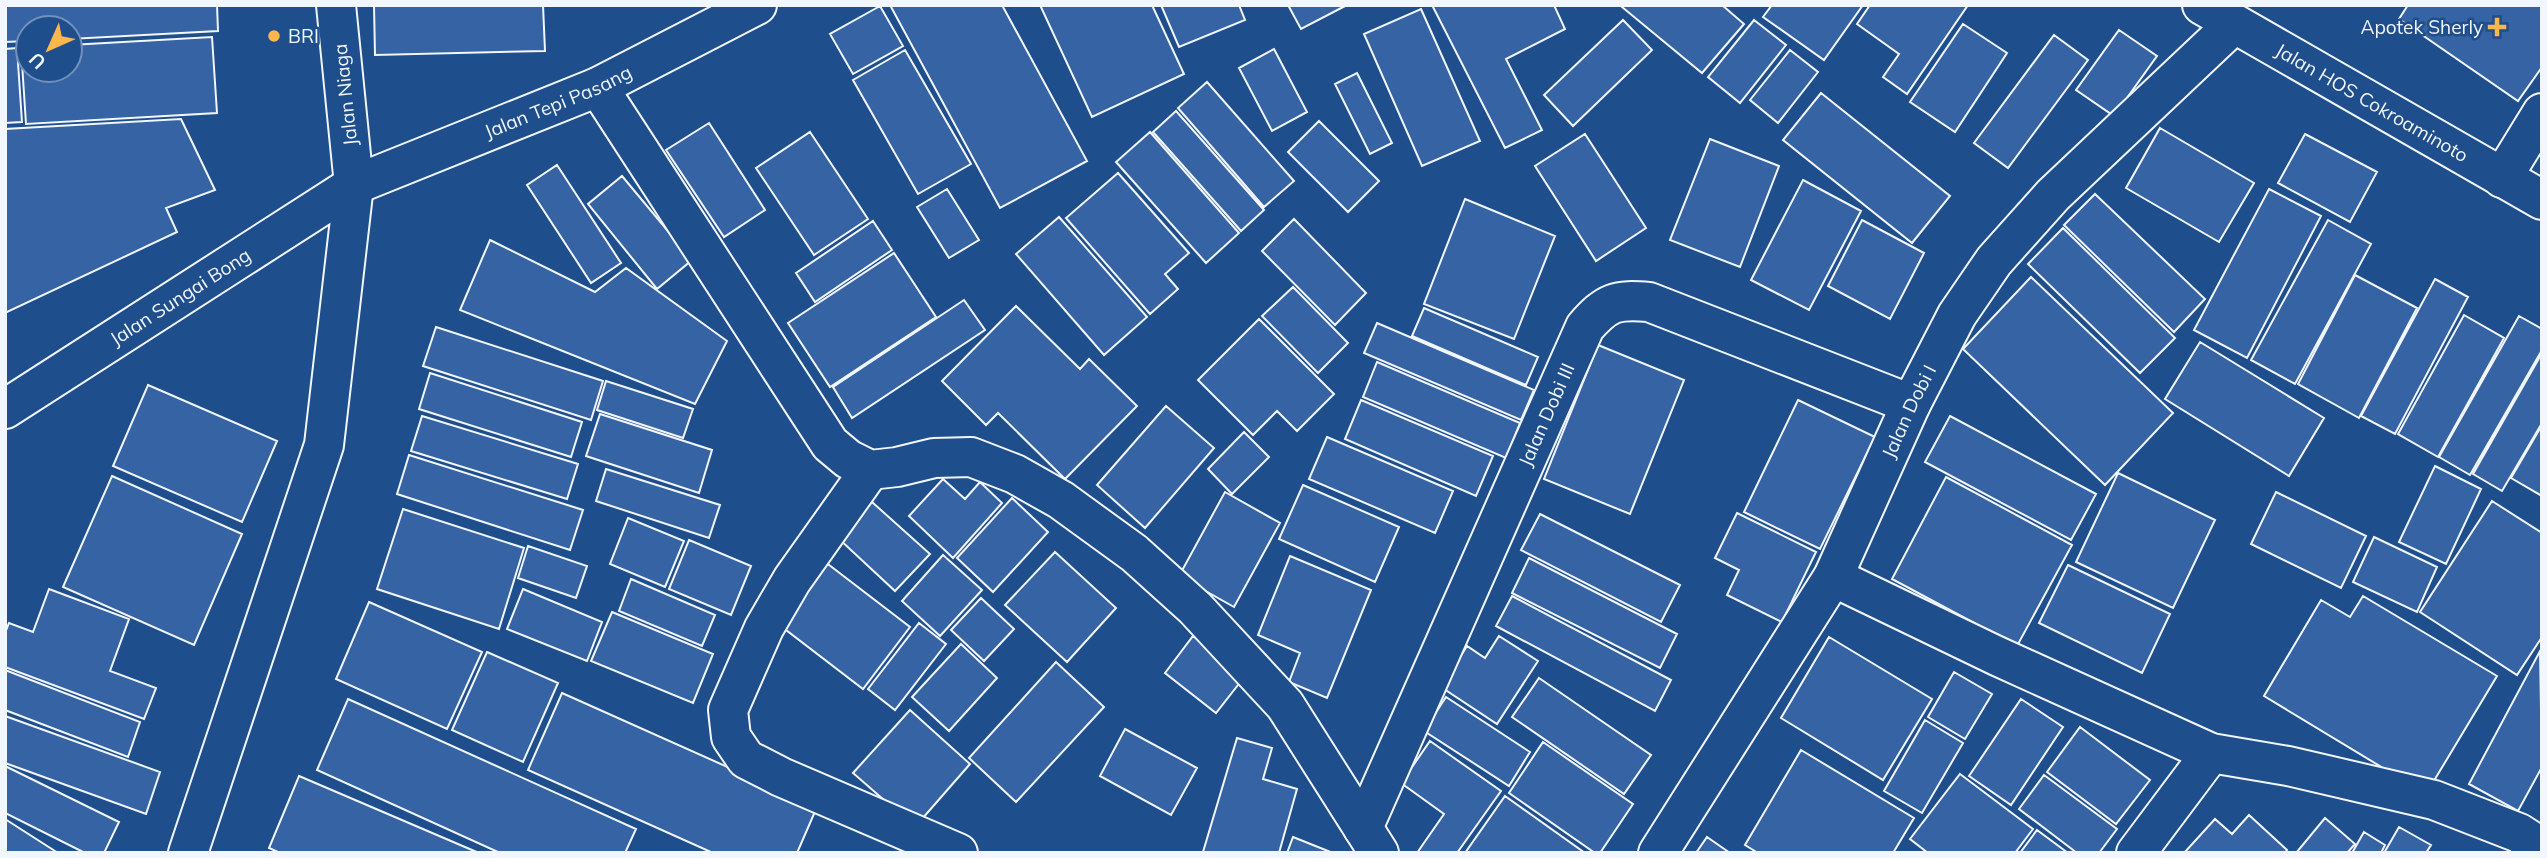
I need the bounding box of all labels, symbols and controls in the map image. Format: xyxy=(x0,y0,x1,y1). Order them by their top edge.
north arrow xyxy=(14,14,84,84)
place label: Apotek Sherly xyxy=(2360,15,2483,39)
marker: Apotek Sherly xyxy=(2489,19,2505,35)
place label: BRI xyxy=(288,24,319,48)
marker: BRI xyxy=(266,28,282,44)
street label: Jalan HOS Cokroaminoto xyxy=(2271,38,2473,167)
street label: Jalan Niaga xyxy=(328,43,362,147)
text: U xyxy=(24,48,50,74)
street label: Jalan Tepi Pasang xyxy=(481,60,636,143)
street label: Jalan Sungai Bong xyxy=(105,243,255,351)
street label: Jalan Dobi III xyxy=(1513,359,1579,470)
street label: Jalan Dobi I xyxy=(1876,361,1941,462)

